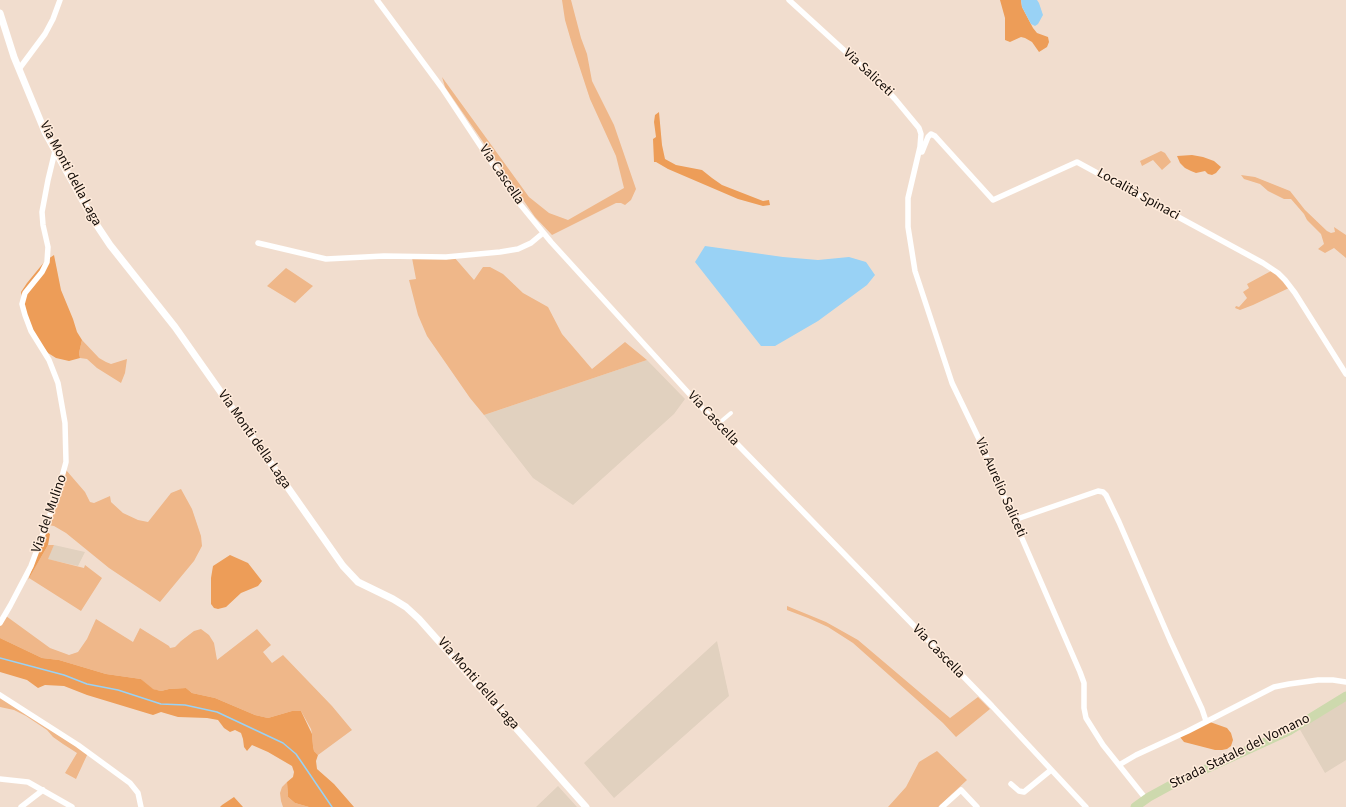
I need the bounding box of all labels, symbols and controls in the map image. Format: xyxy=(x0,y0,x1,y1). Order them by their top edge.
street label: Via Saliceti xyxy=(839,45,897,101)
street label: Via Monti della Laga xyxy=(35,119,105,229)
street label: Via Cascella xyxy=(475,142,527,208)
street label: Località Spinaci xyxy=(1094,165,1182,225)
street label: Via Monti della Laga xyxy=(214,388,294,492)
street label: Via Cascella xyxy=(683,388,743,450)
street label: Via Aurelio Saliceti xyxy=(971,436,1029,540)
street label: Via del Mulino xyxy=(29,473,71,555)
street label: Via Cascella xyxy=(908,621,968,683)
street label: Via Monti della Laga xyxy=(433,635,523,733)
street label: Strada Statale del Vomano xyxy=(1167,711,1313,793)

